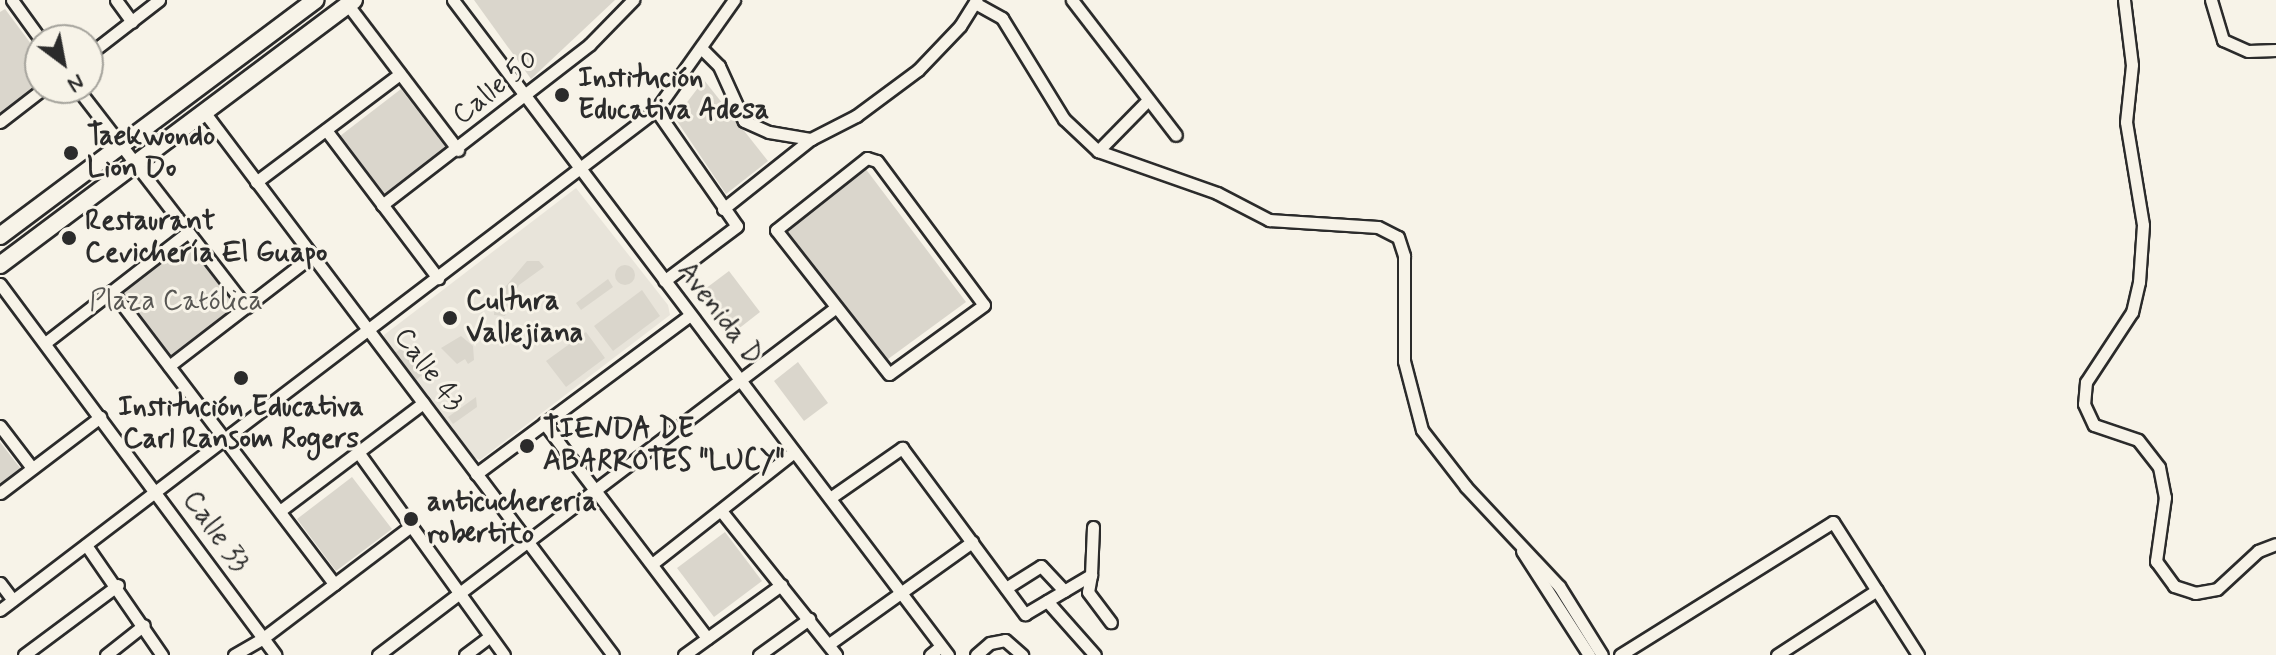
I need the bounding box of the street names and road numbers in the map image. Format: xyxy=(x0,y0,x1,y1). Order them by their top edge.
street label: Calle 50 xyxy=(446,43,546,133)
street label: Avenida D xyxy=(669,256,769,372)
street label: Calle 43 xyxy=(386,322,470,418)
street label: Calle 33 xyxy=(174,485,256,579)

